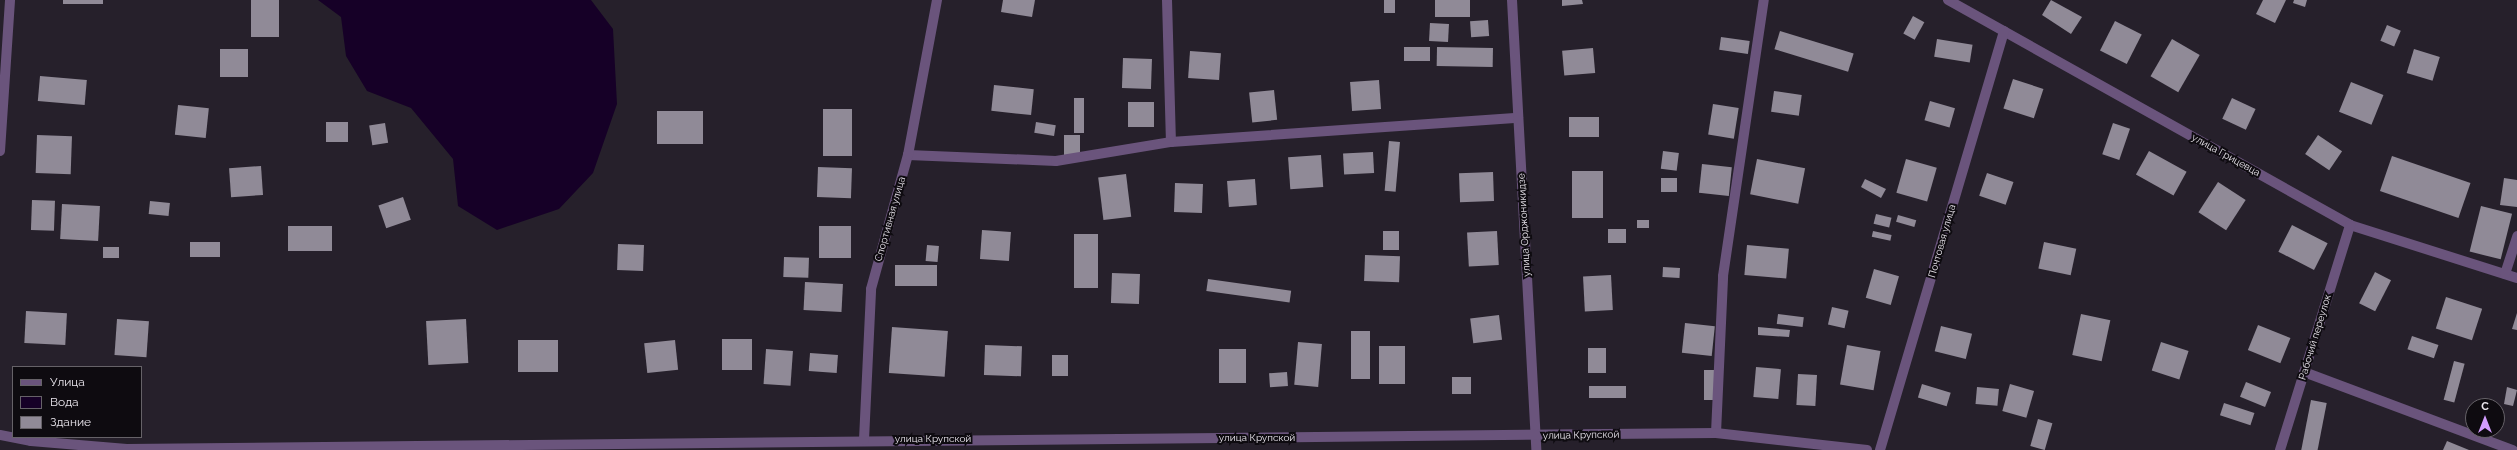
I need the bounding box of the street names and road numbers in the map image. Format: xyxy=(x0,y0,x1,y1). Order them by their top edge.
street label: улица Грицевца xyxy=(2190,131,2262,179)
street label: улица Орджоникидзе xyxy=(1515,173,1533,277)
street label: Спортивная улица xyxy=(872,175,908,263)
street label: Почтовая улица xyxy=(1926,203,1958,279)
street label: Рабочий переулок xyxy=(2296,293,2334,381)
street label: улица Крупской xyxy=(1543,428,1619,442)
street label: улица Крупской xyxy=(1219,432,1295,444)
street label: улица Крупской xyxy=(895,433,971,445)

